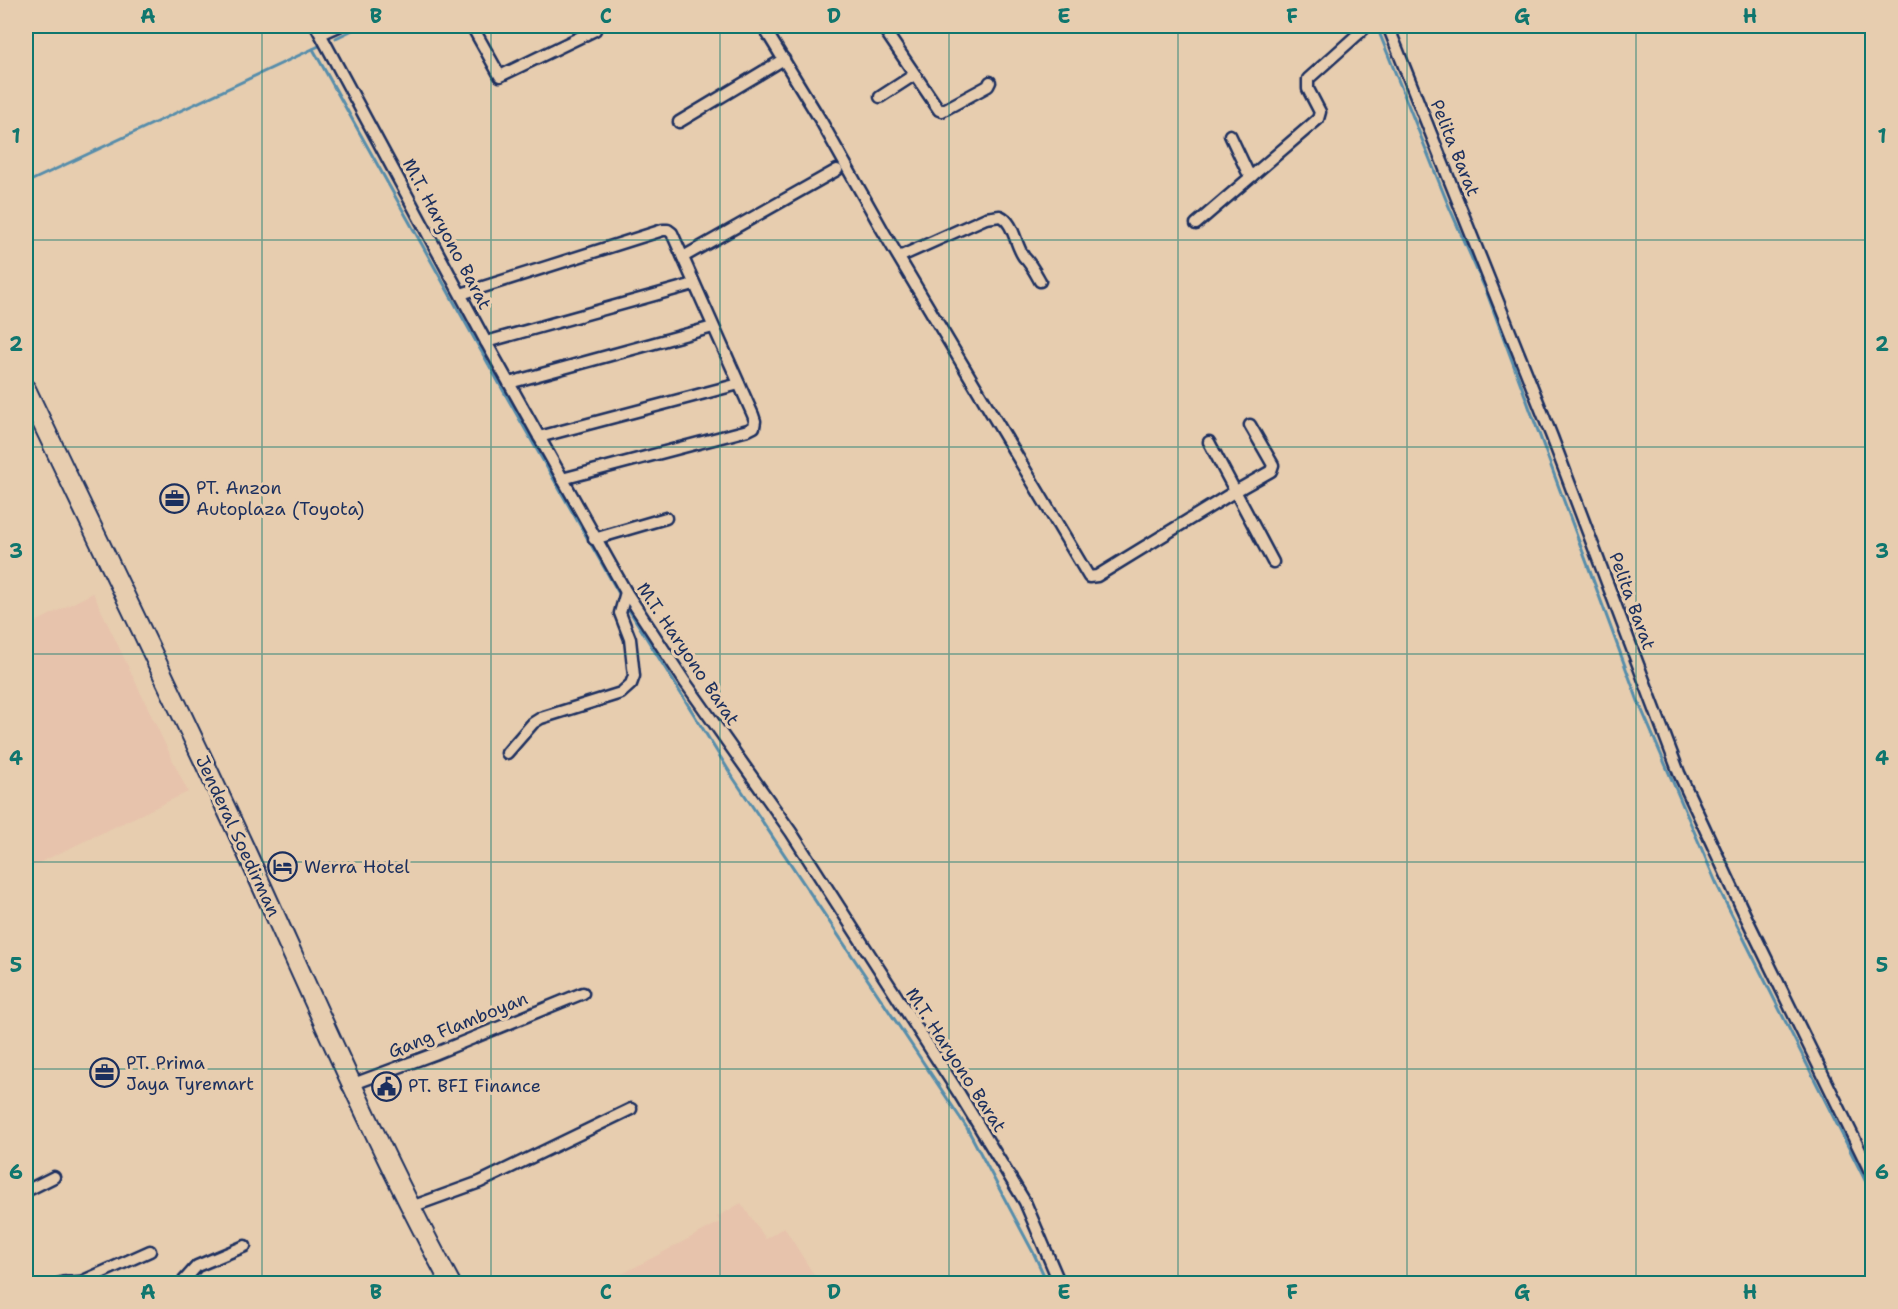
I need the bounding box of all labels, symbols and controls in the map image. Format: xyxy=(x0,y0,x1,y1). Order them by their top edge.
text: A xyxy=(140,3,156,29)
text: B xyxy=(370,3,382,29)
text: C xyxy=(600,3,612,29)
text: D xyxy=(827,3,841,29)
text: E xyxy=(1057,3,1071,29)
text: F xyxy=(1286,3,1298,29)
text: G xyxy=(1514,3,1530,29)
text: H xyxy=(1743,3,1757,29)
street label: Pelita Barat xyxy=(1425,96,1485,200)
text: 1 xyxy=(11,123,21,149)
text: 1 xyxy=(1877,123,1887,149)
street label: M.T. Haryono Barat xyxy=(397,154,497,314)
text: 2 xyxy=(9,331,23,357)
text: 2 xyxy=(1875,331,1889,357)
place label: PT. Anzon Autoplaza (Toyota) xyxy=(196,476,364,521)
office icon: PT. Anzon Autoplaza (Toyota) xyxy=(159,482,191,514)
text: 3 xyxy=(9,538,23,564)
text: 3 xyxy=(1875,538,1889,564)
street label: Pelita Barat xyxy=(1603,549,1661,653)
street label: M.T. Haryono Barat xyxy=(631,578,745,730)
text: 4 xyxy=(9,745,23,771)
text: 4 xyxy=(1875,745,1889,771)
street label: Jenderal Soedirman xyxy=(190,752,286,920)
hotel icon: Werra Hotel xyxy=(267,851,299,883)
place label: Werra Hotel xyxy=(304,855,410,879)
text: 5 xyxy=(10,952,22,978)
text: 5 xyxy=(1876,952,1888,978)
street label: M.T. Haryono Barat xyxy=(900,983,1012,1137)
street label: Gang Flamboyan xyxy=(385,986,531,1064)
place label: PT. Prima Jaya Tyremart xyxy=(126,1051,254,1096)
office icon: PT. Prima Jaya Tyremart xyxy=(89,1057,121,1089)
public building icon: PT. BFI Finance xyxy=(371,1070,403,1102)
place label: PT. BFI Finance xyxy=(408,1074,541,1098)
text: 6 xyxy=(9,1159,23,1185)
text: 6 xyxy=(1875,1159,1889,1185)
text: A xyxy=(140,1279,156,1305)
text: B xyxy=(370,1279,382,1305)
text: C xyxy=(600,1279,612,1305)
text: D xyxy=(827,1279,841,1305)
text: E xyxy=(1057,1279,1071,1305)
text: F xyxy=(1286,1279,1298,1305)
text: G xyxy=(1514,1279,1530,1305)
text: H xyxy=(1743,1279,1757,1305)

